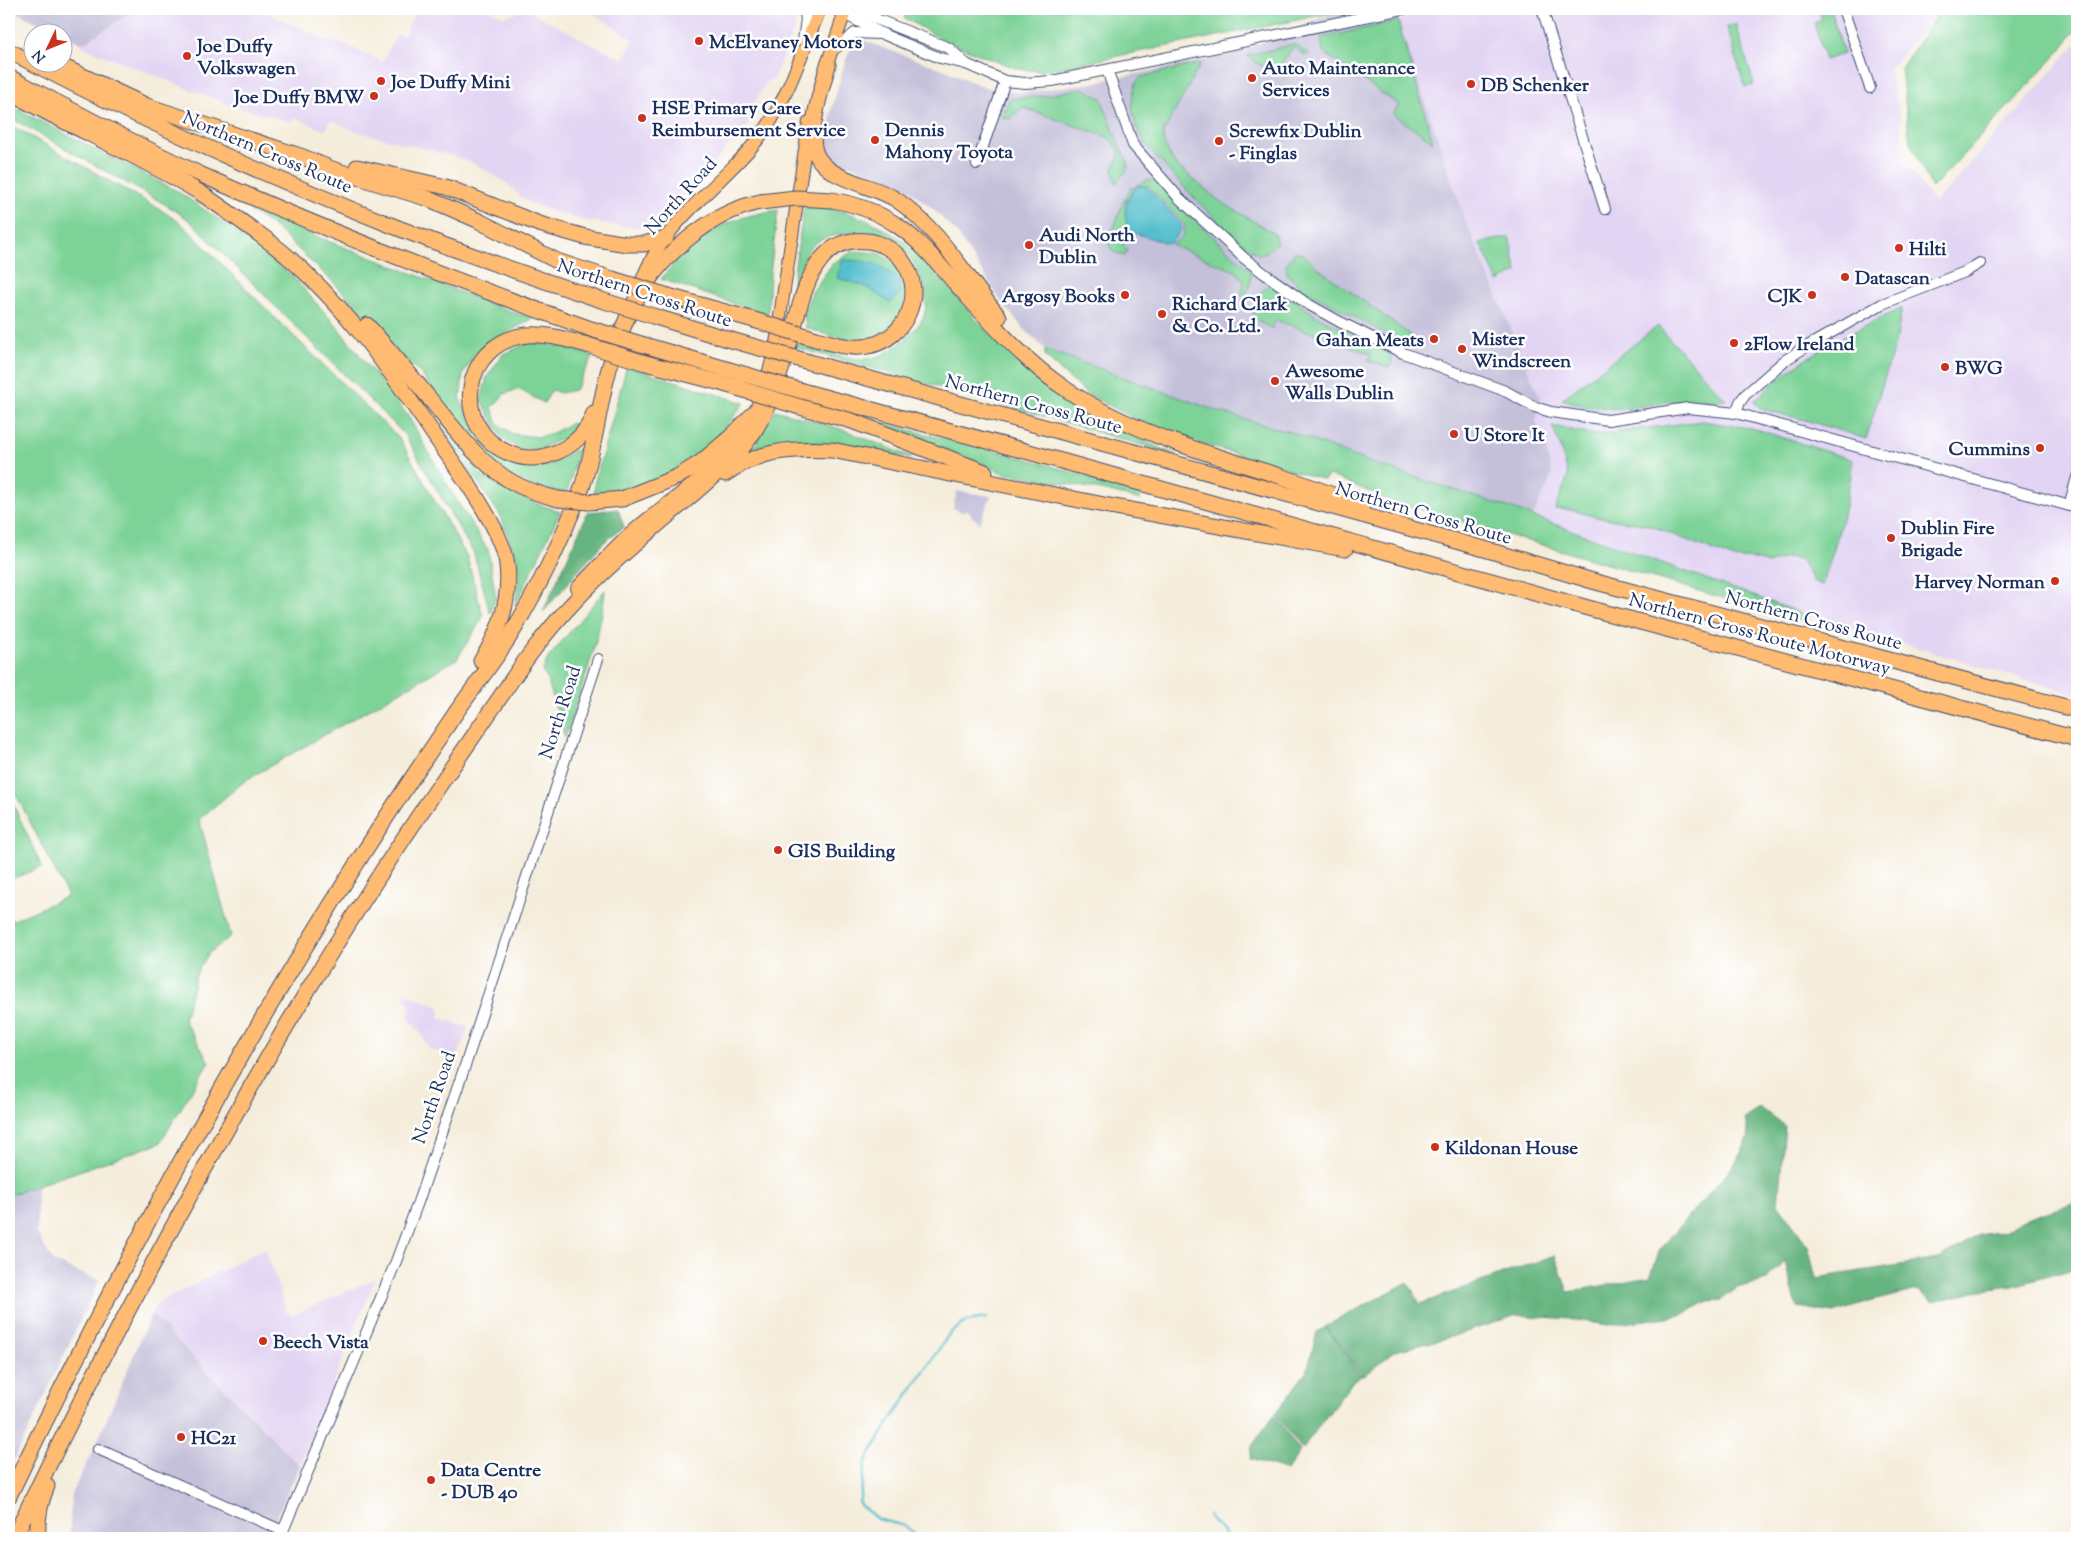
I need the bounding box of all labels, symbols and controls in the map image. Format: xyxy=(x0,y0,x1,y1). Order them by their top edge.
north arrow xyxy=(22,22,72,72)
place label: McElvaney Motors xyxy=(709,30,863,57)
place label: Joe Duffy Volkswagen xyxy=(195,34,297,83)
marker: McElvaney Motors xyxy=(693,35,705,47)
text: N xyxy=(29,45,51,66)
marker: Joe Duffy Volkswagen xyxy=(181,50,193,62)
place label: Auto Maintenance Services xyxy=(1262,56,1415,105)
place label: Joe Duffy Mini xyxy=(389,70,511,97)
marker: Auto Maintenance Services xyxy=(1246,72,1258,84)
place label: DB Schenker xyxy=(1481,73,1590,100)
marker: Joe Duffy Mini xyxy=(375,75,387,87)
marker: DB Schenker xyxy=(1465,78,1477,90)
place label: Joe Duffy BMW xyxy=(232,85,365,112)
marker: Joe Duffy BMW xyxy=(368,90,380,102)
place label: HSE Primary Care Reimbursement Service xyxy=(652,96,846,145)
street label: Northern Cross Route xyxy=(178,105,356,201)
marker: HSE Primary Care Reimbursement Service xyxy=(636,112,648,124)
place label: Dennis Mahony Toyota xyxy=(885,118,1013,167)
place label: Screwfix Dublin - Finglas xyxy=(1229,119,1362,168)
marker: Dennis Mahony Toyota xyxy=(869,134,881,146)
marker: Screwfix Dublin - Finglas xyxy=(1213,135,1225,147)
street label: North Road xyxy=(639,151,724,242)
place label: Audi North Dublin xyxy=(1039,223,1136,272)
place label: Hilti xyxy=(1909,237,1947,264)
marker: Audi North Dublin xyxy=(1023,239,1035,251)
marker: Hilti xyxy=(1893,242,1905,254)
street label: Northern Cross Route xyxy=(553,253,735,335)
place label: Datascan xyxy=(1855,266,1931,293)
marker: Datascan xyxy=(1839,271,1851,283)
place label: Argosy Books xyxy=(1002,284,1116,311)
place label: CJK xyxy=(1767,284,1802,311)
marker: Argosy Books xyxy=(1119,289,1131,301)
marker: CJK xyxy=(1806,289,1818,301)
place label: Richard Clark & Co. Ltd. xyxy=(1172,292,1288,341)
marker: Richard Clark & Co. Ltd. xyxy=(1156,308,1168,320)
place label: Mister Windscreen xyxy=(1472,327,1572,376)
place label: Gahan Meats xyxy=(1316,328,1425,355)
place label: 2Flow Ireland xyxy=(1744,332,1855,359)
marker: Gahan Meats xyxy=(1428,333,1440,345)
marker: 2Flow Ireland xyxy=(1728,337,1740,349)
marker: Mister Windscreen xyxy=(1456,343,1468,355)
place label: BWG xyxy=(1955,356,2003,383)
place label: Awesome Walls Dublin xyxy=(1285,359,1395,408)
marker: BWG xyxy=(1939,361,1951,373)
street label: Northern Cross Route xyxy=(942,369,1125,442)
marker: Awesome Walls Dublin xyxy=(1269,375,1281,387)
place label: U Store It xyxy=(1464,423,1545,450)
marker: U Store It xyxy=(1448,428,1460,440)
place label: Cummins xyxy=(1948,437,2031,464)
marker: Cummins xyxy=(2034,442,2046,454)
street label: Northern Cross Route xyxy=(1332,476,1515,553)
place label: Dublin Fire Brigade xyxy=(1901,516,1995,565)
marker: Dublin Fire Brigade xyxy=(1885,532,1897,544)
place label: Harvey Norman xyxy=(1915,570,2046,597)
marker: Harvey Norman xyxy=(2049,575,2061,587)
street label: Northern Cross Route xyxy=(1722,585,1905,658)
street label: Northern Cross Route Motorway xyxy=(1625,587,1894,684)
street label: North Road xyxy=(534,662,589,763)
place label: GIS Building xyxy=(788,839,896,866)
marker: GIS Building xyxy=(772,844,784,856)
street label: North Road xyxy=(407,1047,464,1148)
place label: Kildonan House xyxy=(1445,1136,1578,1163)
marker: Kildonan House xyxy=(1429,1141,1441,1153)
place label: Beech Vista xyxy=(273,1330,369,1357)
marker: Beech Vista xyxy=(257,1335,269,1347)
place label: HC21 xyxy=(191,1426,237,1453)
marker: HC21 xyxy=(175,1431,187,1443)
place label: Data Centre - DUB 40 xyxy=(441,1458,541,1507)
marker: Data Centre - DUB 40 xyxy=(425,1474,437,1486)

